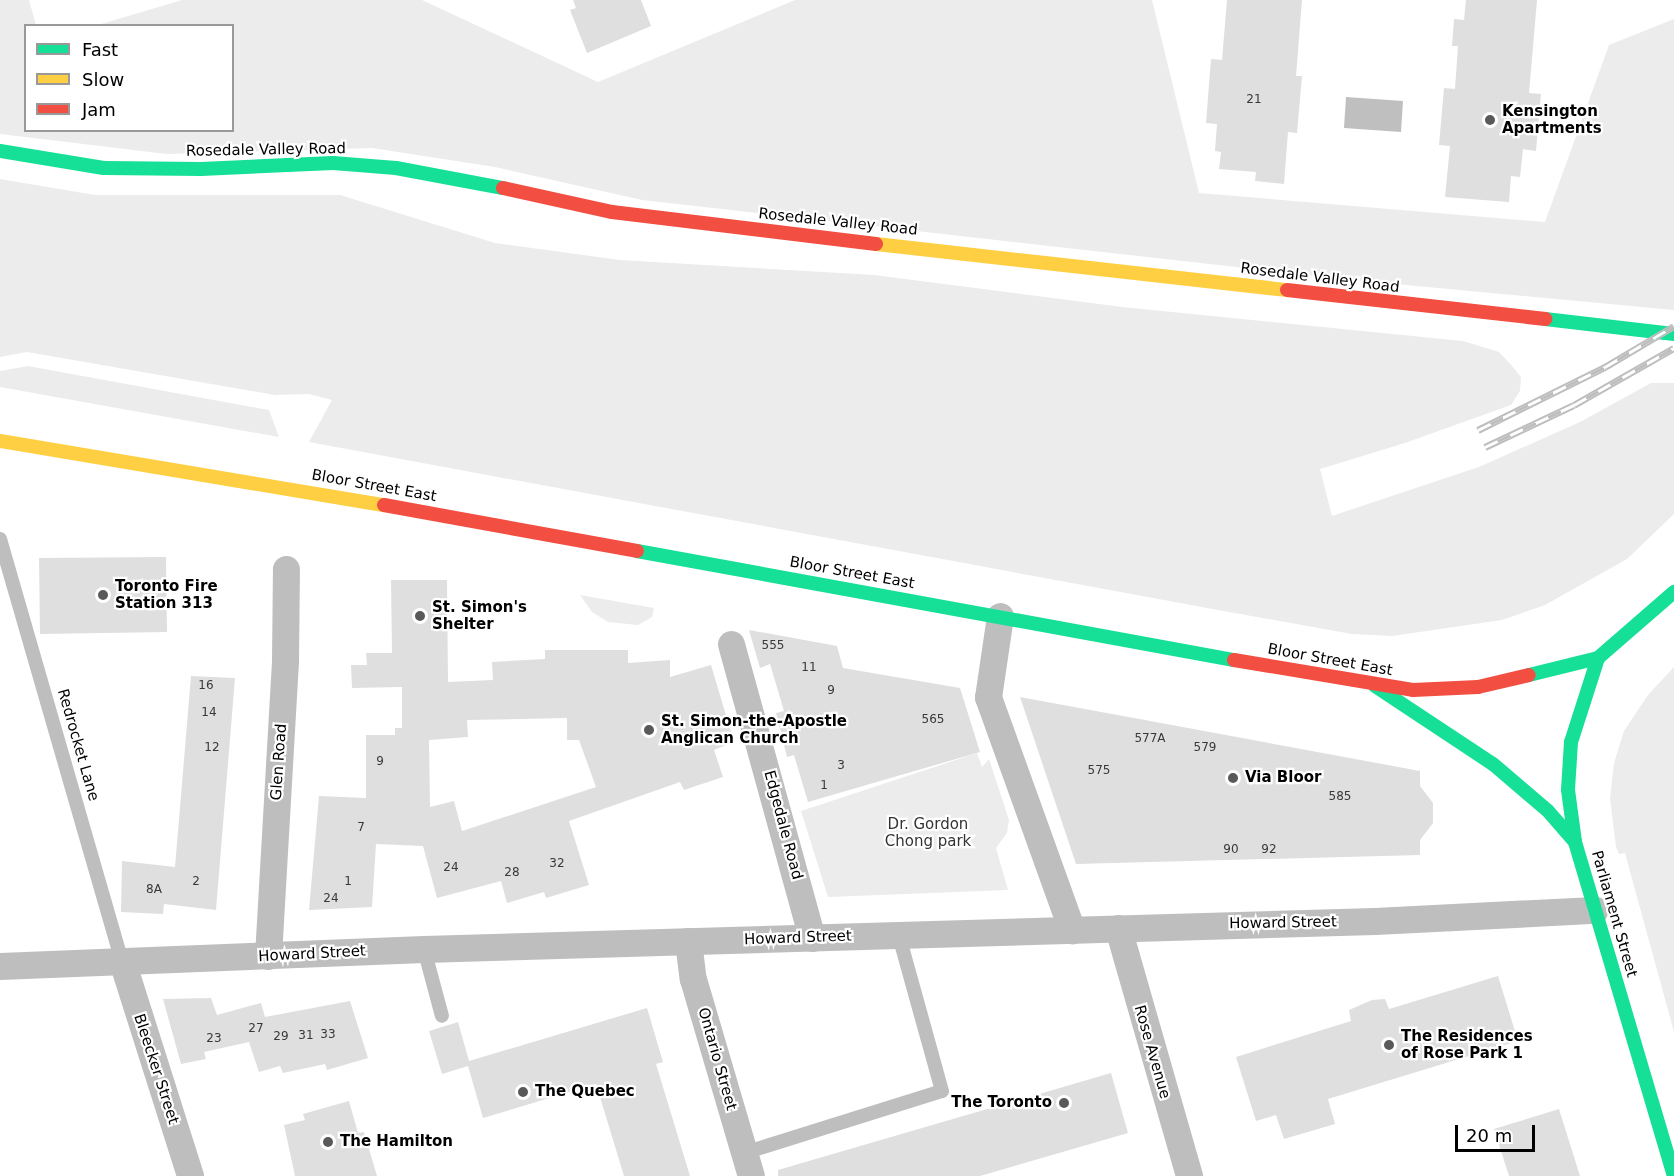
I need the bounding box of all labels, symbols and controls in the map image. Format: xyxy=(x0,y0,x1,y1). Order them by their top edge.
legend xyxy=(24,24,234,132)
text: Fast xyxy=(82,39,118,60)
text: Slow xyxy=(82,69,124,90)
house number: 21 xyxy=(1246,93,1262,107)
text: Jam xyxy=(82,99,116,120)
place label: Kensington Apartments xyxy=(1502,102,1602,137)
marker: Kensington Apartments xyxy=(1483,113,1497,127)
street label: Rosedale Valley Road xyxy=(186,140,346,160)
street label: Rosedale Valley Road xyxy=(758,205,918,239)
street label: Rosedale Valley Road xyxy=(1240,259,1400,297)
street label: Bloor Street East xyxy=(310,466,438,506)
street label: Bloor Street East xyxy=(788,553,916,593)
place label: Toronto Fire Station 313 xyxy=(115,577,218,612)
marker: Toronto Fire Station 313 xyxy=(96,588,110,602)
place label: St. Simon's Shelter xyxy=(432,598,527,633)
marker: St. Simon's Shelter xyxy=(413,609,427,623)
house number: 555 xyxy=(762,639,784,653)
street label: Bloor Street East xyxy=(1266,640,1394,680)
house number: 11 xyxy=(801,661,817,675)
house number: 16 xyxy=(198,679,214,693)
house number: 9 xyxy=(827,684,835,698)
street label: Redrocket Lane xyxy=(53,687,103,803)
house number: 14 xyxy=(201,706,217,720)
place label: St. Simon-the-Apostle Anglican Church xyxy=(661,712,847,747)
house number: 565 xyxy=(922,713,944,727)
street label: Glen Road xyxy=(267,723,291,801)
marker: St. Simon-the-Apostle Anglican Church xyxy=(642,723,656,737)
house number: 577A xyxy=(1134,732,1166,746)
house number: 12 xyxy=(204,741,220,755)
house number: 579 xyxy=(1194,741,1216,755)
house number: 9 xyxy=(376,755,384,769)
house number: 3 xyxy=(837,759,845,773)
house number: 575 xyxy=(1088,764,1110,778)
street label: Edgedale Road xyxy=(760,768,806,882)
place label: Via Bloor xyxy=(1245,769,1321,787)
marker: Via Bloor xyxy=(1226,771,1240,785)
house number: 1 xyxy=(820,779,828,793)
house number: 585 xyxy=(1329,790,1351,804)
park label: Dr. Gordon Chong park xyxy=(885,815,971,850)
house number: 7 xyxy=(357,821,365,835)
house number: 90 xyxy=(1223,843,1239,857)
house number: 92 xyxy=(1261,843,1277,857)
street label: Parliament Street xyxy=(1587,849,1641,979)
house number: 32 xyxy=(549,857,565,871)
house number: 24 xyxy=(443,861,459,875)
house number: 28 xyxy=(504,866,520,880)
house number: 2 xyxy=(192,875,200,889)
house number: 1 xyxy=(344,875,352,889)
house number: 8A xyxy=(146,883,162,897)
house number: 24 xyxy=(323,892,339,906)
street label: Howard Street xyxy=(1229,913,1337,933)
street label: Howard Street xyxy=(744,927,852,949)
street label: Howard Street xyxy=(258,942,366,966)
street label: Rose Avenue xyxy=(1130,1003,1174,1101)
street label: Ontario Street xyxy=(694,1005,740,1113)
street label: Bleecker Street xyxy=(130,1012,182,1126)
house number: 27 xyxy=(248,1022,264,1036)
place label: The Residences of Rose Park 1 xyxy=(1401,1027,1533,1062)
house number: 33 xyxy=(320,1028,336,1042)
house number: 31 xyxy=(298,1029,314,1043)
house number: 29 xyxy=(273,1030,289,1044)
house number: 23 xyxy=(206,1032,222,1046)
marker: The Residences of Rose Park 1 xyxy=(1382,1038,1396,1052)
place label: The Quebec xyxy=(535,1083,635,1101)
marker: The Quebec xyxy=(516,1085,530,1099)
place label: The Toronto xyxy=(951,1094,1052,1112)
marker: The Toronto xyxy=(1057,1096,1071,1110)
scale bar xyxy=(1458,1113,1538,1151)
text: 20 m xyxy=(1466,1125,1512,1146)
place label: The Hamilton xyxy=(340,1133,453,1151)
marker: The Hamilton xyxy=(321,1135,335,1149)

